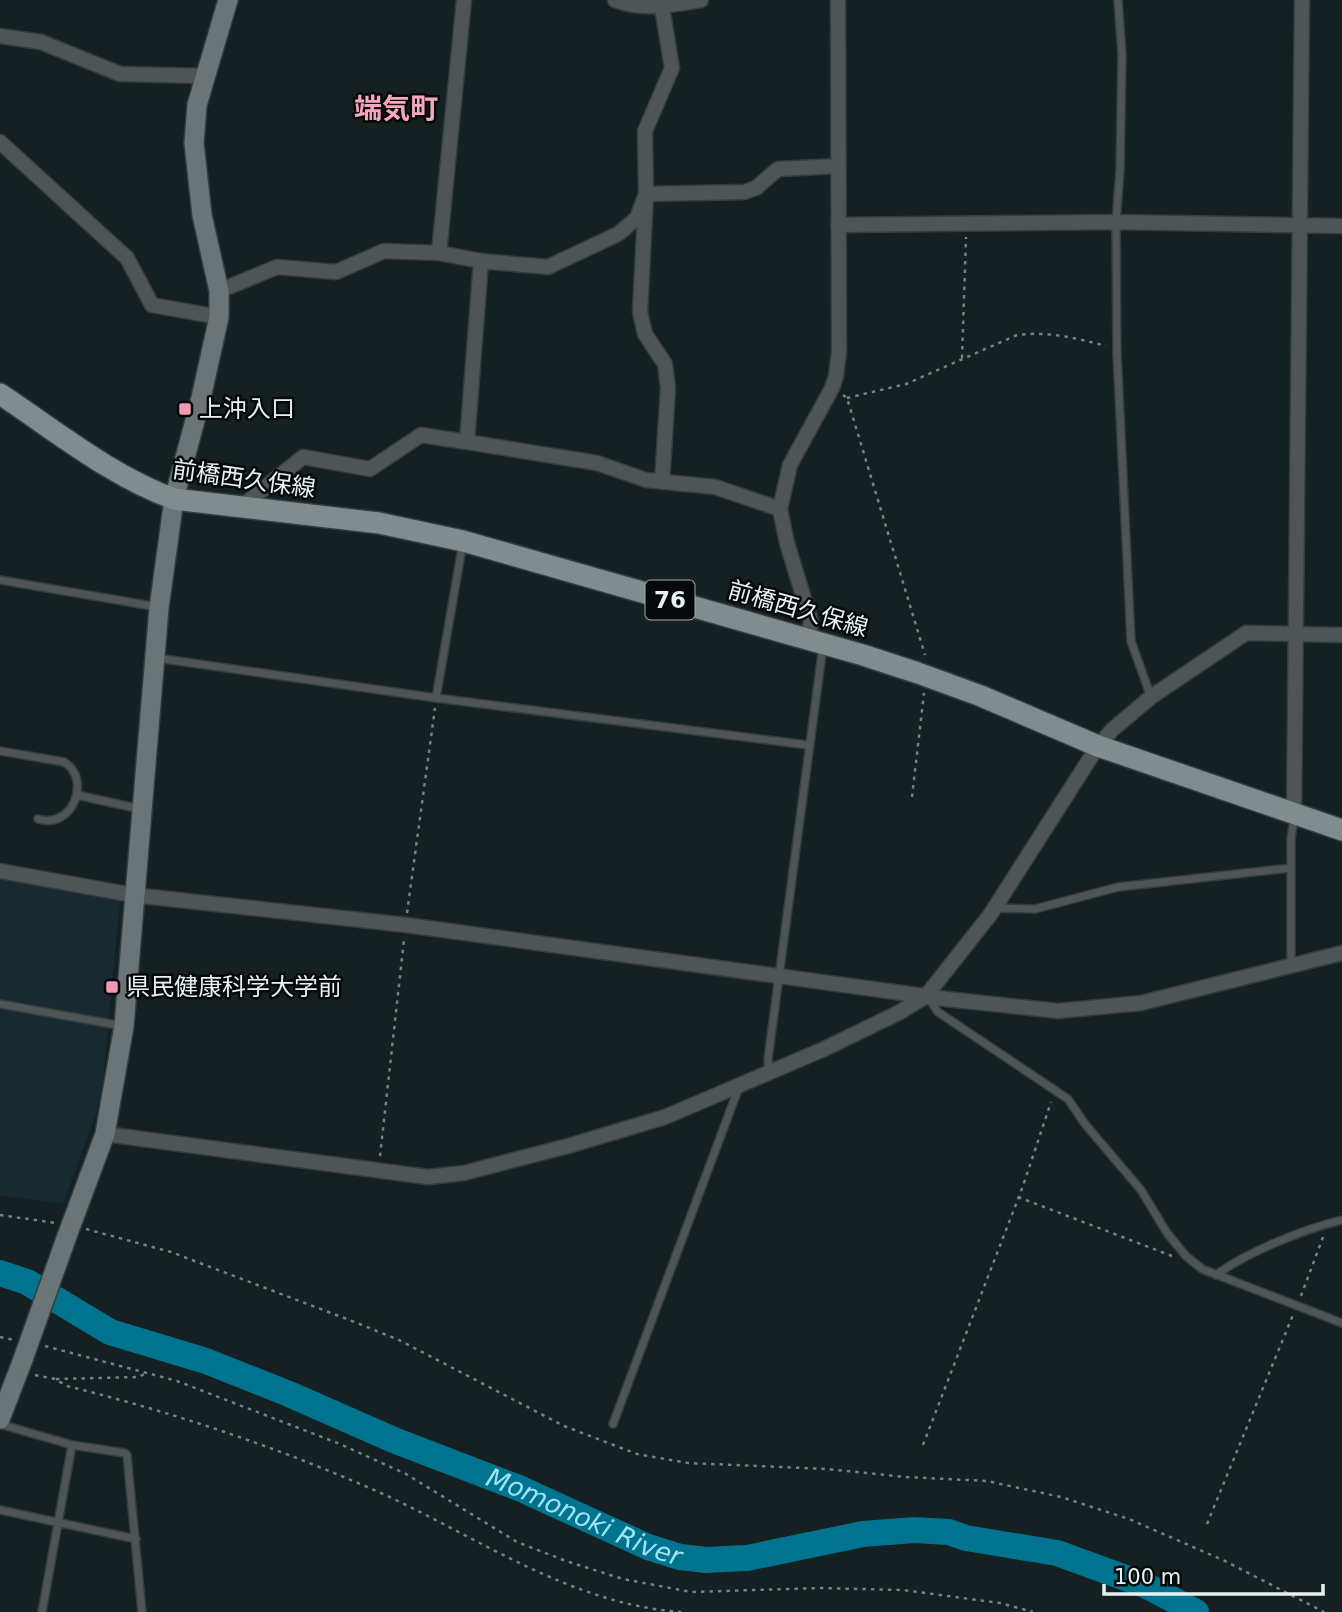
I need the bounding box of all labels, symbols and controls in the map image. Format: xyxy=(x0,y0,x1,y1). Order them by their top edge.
district label: 端気町 xyxy=(354,92,438,125)
place label: 上沖入口 xyxy=(199,395,295,423)
marker: 上沖入口 xyxy=(177,401,193,417)
street label: 前橋西久保線 xyxy=(171,455,317,503)
street label: 前橋西久保線 xyxy=(725,576,871,642)
road number: 76 xyxy=(646,580,694,620)
place label: 県民健康科学大学前 xyxy=(126,973,342,1001)
marker: 県民健康科学大学前 xyxy=(104,979,120,995)
water label: Momonoki River xyxy=(482,1462,688,1572)
scale bar xyxy=(1104,1552,1323,1596)
text: 100 m xyxy=(1114,1565,1181,1589)

